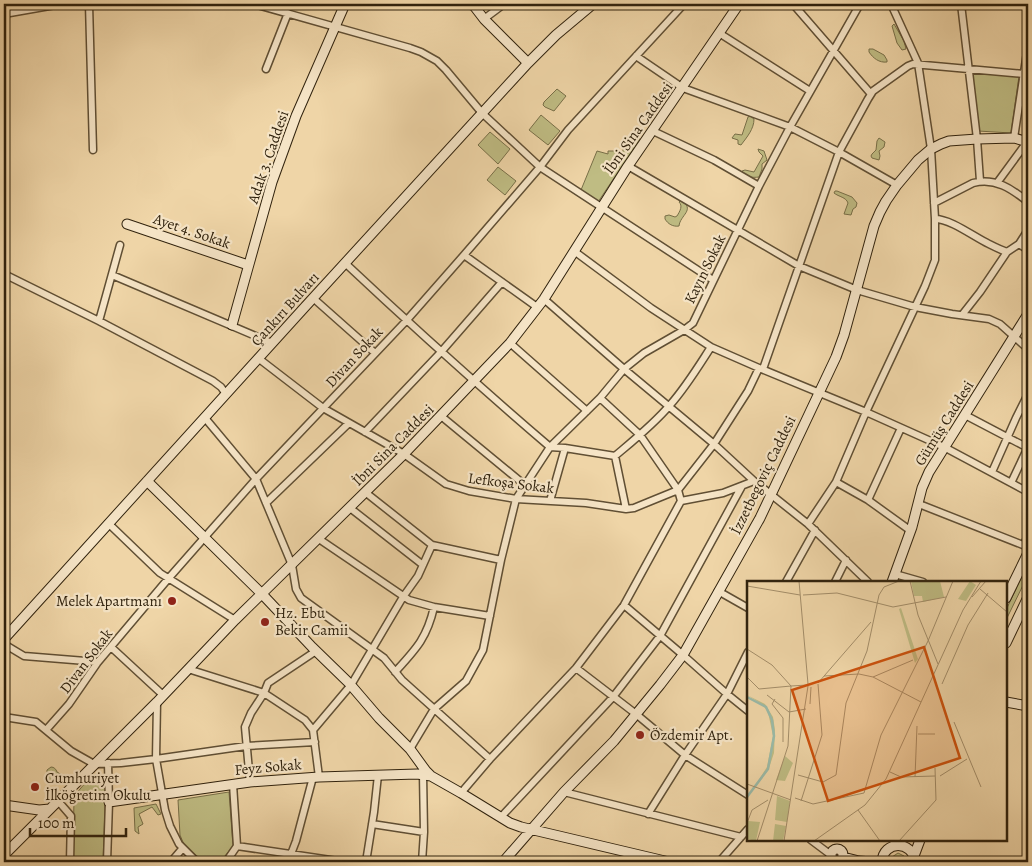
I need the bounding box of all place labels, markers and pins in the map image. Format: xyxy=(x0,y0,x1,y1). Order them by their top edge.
place label: Melek Apartmanı xyxy=(56,591,162,611)
marker: Melek Apartmanı xyxy=(166,595,178,607)
place label: Hz. Ebu Bekir Camii xyxy=(275,603,348,640)
marker: Hz. Ebu Bekir Camii xyxy=(259,616,271,628)
place label: Özdemir Apt. xyxy=(650,725,733,745)
marker: Özdemir Apt. xyxy=(634,729,646,741)
place label: Cumhuriyet İlköğretim Okulu xyxy=(45,768,152,805)
marker: Cumhuriyet İlköğretim Okulu xyxy=(29,781,41,793)

